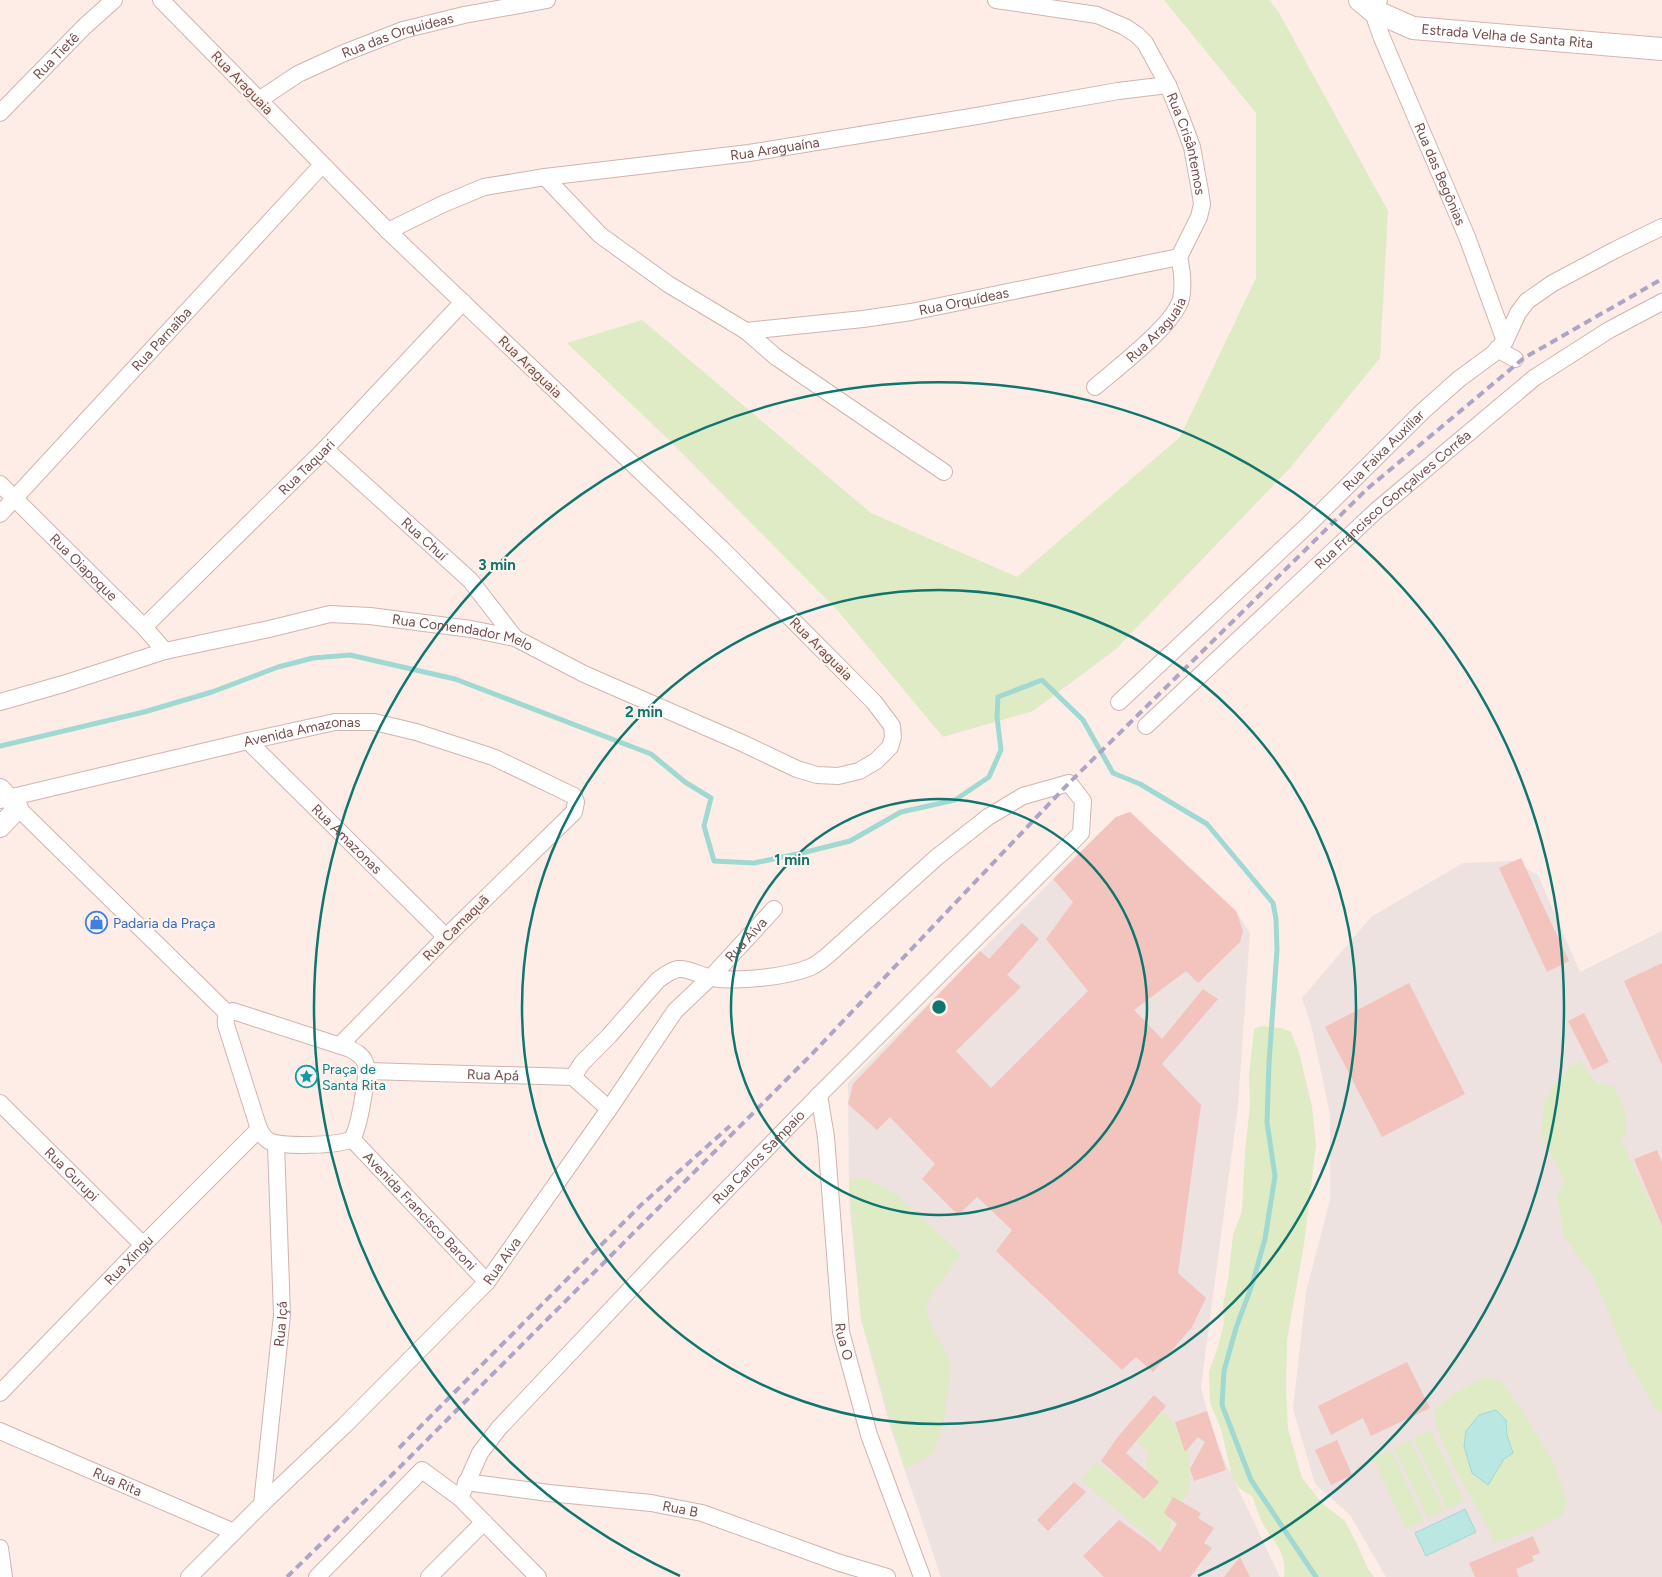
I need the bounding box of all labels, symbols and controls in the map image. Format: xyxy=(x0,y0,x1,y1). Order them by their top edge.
street label: Rua das Orquideas xyxy=(339,9,455,62)
street label: Estrada Velha de Santa Rita xyxy=(1421,20,1594,52)
street label: Rua Tietê xyxy=(29,29,83,83)
street label: Rua Araguaia xyxy=(207,48,277,118)
street label: Rua Crisântemos xyxy=(1163,90,1209,196)
street label: Rua das Begônias xyxy=(1411,120,1470,228)
street label: Rua Araguaína xyxy=(729,133,821,164)
street label: Rua Orquídeas xyxy=(917,284,1010,319)
street label: Rua Araguaia xyxy=(1122,295,1189,366)
street label: Rua Parnaíba xyxy=(128,304,195,374)
street label: Rua Araguaia xyxy=(495,332,565,402)
street label: Rua Faixa Auxiliar xyxy=(1339,406,1428,494)
street label: Rua Francisco Gonçalves Corrêa xyxy=(1311,426,1474,573)
street label: Rua Taquari xyxy=(275,436,338,499)
street label: Rua Chuí xyxy=(398,514,452,564)
street label: Rua Oiapoque xyxy=(46,530,121,605)
text: 3 min xyxy=(478,556,516,574)
street label: Rua Comendador Melo xyxy=(391,610,536,654)
street label: Rua Araguaia xyxy=(786,614,856,684)
text: 2 min xyxy=(625,703,663,721)
street label: Avenida Amazonas xyxy=(242,713,361,750)
street label: Rua Amazonas xyxy=(308,800,386,877)
text: 1 min xyxy=(774,851,810,869)
street label: Rua Camaquã xyxy=(419,891,493,965)
shop icon: Padaria da Praça xyxy=(85,911,109,935)
street label: Rua Aíva xyxy=(721,914,771,965)
place label: Padaria da Praça xyxy=(113,915,215,932)
centre of rings xyxy=(930,998,948,1016)
place label: Praça de Santa Rita xyxy=(322,1061,386,1094)
place icon: Praça de Santa Rita xyxy=(294,1065,318,1089)
street label: Rua Apá xyxy=(467,1065,519,1084)
street label: Rua Carlos Sampaio xyxy=(709,1106,808,1208)
street label: Rua Gurupi xyxy=(41,1144,102,1205)
street label: Avenida Francisco Baroni xyxy=(360,1148,480,1274)
street label: Rua Xingu xyxy=(101,1231,157,1288)
street label: Rua Aíva xyxy=(479,1234,524,1288)
street label: Rua Içá xyxy=(270,1301,291,1348)
street label: Rua O xyxy=(832,1322,857,1362)
street label: Rua Rita xyxy=(90,1464,145,1500)
street label: Rua B xyxy=(661,1497,699,1521)

